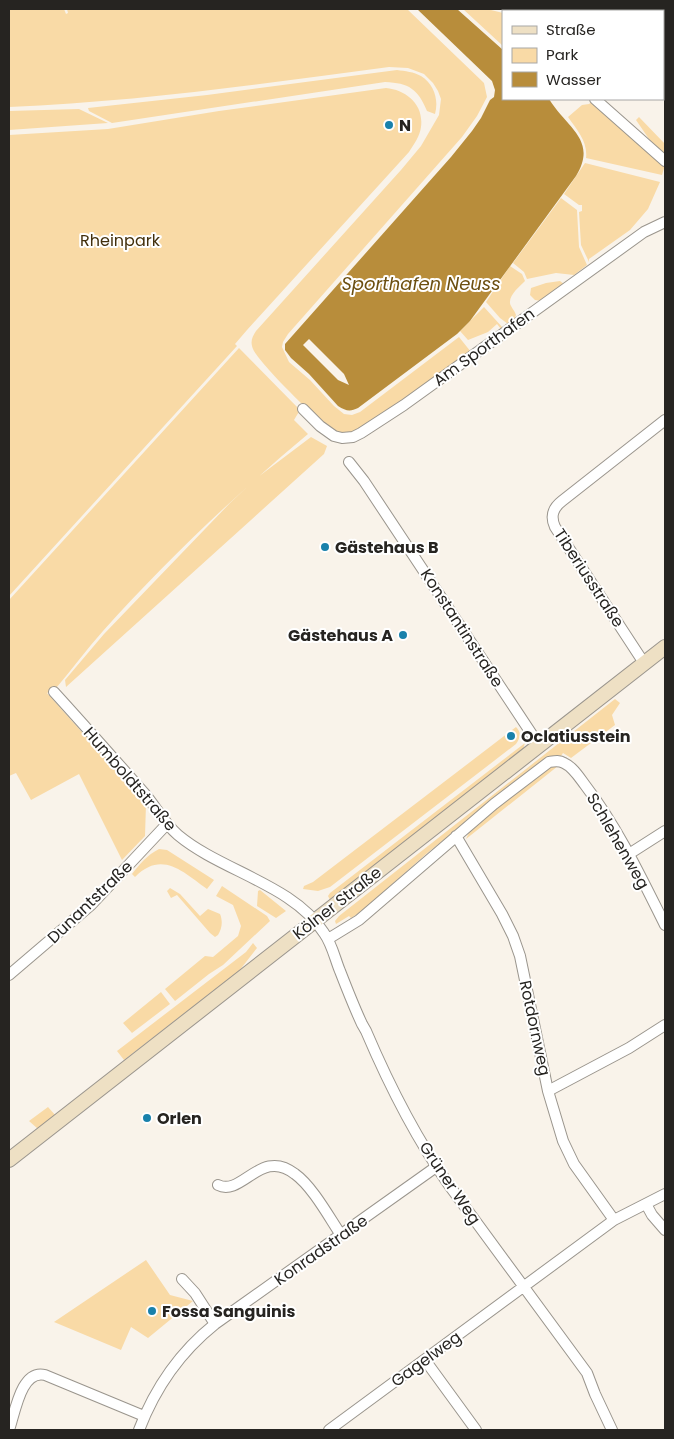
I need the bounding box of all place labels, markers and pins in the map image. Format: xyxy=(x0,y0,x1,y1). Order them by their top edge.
place label: N xyxy=(399,114,411,137)
marker: N xyxy=(383,119,395,131)
place label: Gästehaus B xyxy=(335,536,439,559)
marker: Gästehaus B xyxy=(319,541,331,553)
place label: Gästehaus A xyxy=(288,624,393,647)
marker: Gästehaus A xyxy=(397,629,409,641)
place label: Oclatiusstein xyxy=(521,725,631,748)
marker: Oclatiusstein xyxy=(505,730,517,742)
place label: Orlen xyxy=(157,1107,202,1130)
marker: Orlen xyxy=(141,1112,153,1124)
place label: Fossa Sanguinis xyxy=(162,1300,295,1323)
marker: Fossa Sanguinis xyxy=(146,1305,158,1317)

